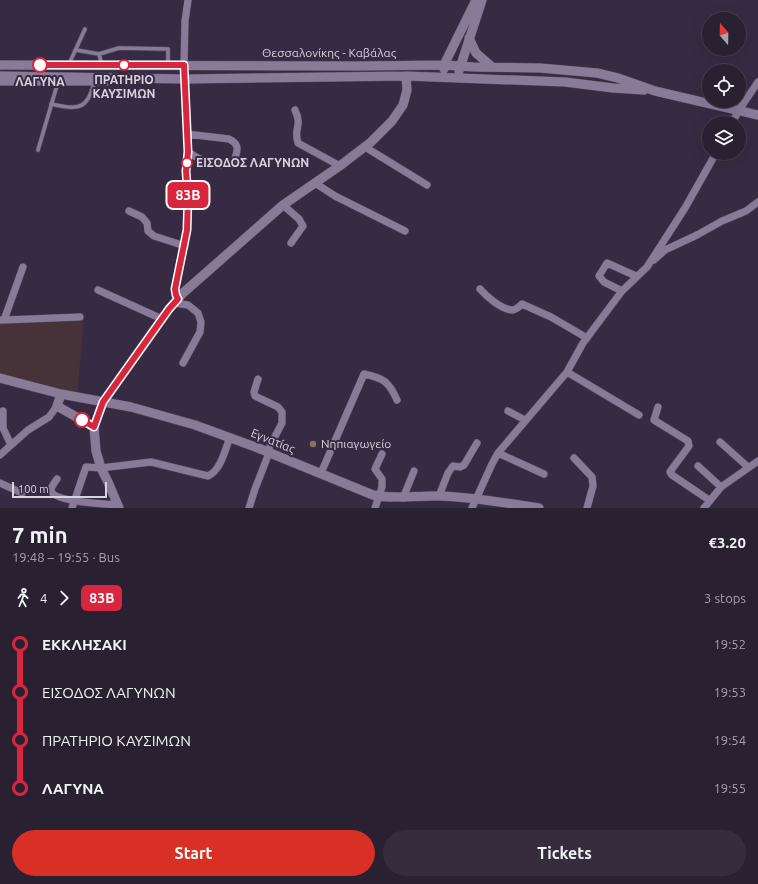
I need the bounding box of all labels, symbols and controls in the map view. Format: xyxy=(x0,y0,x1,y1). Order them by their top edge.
north arrow xyxy=(702,12,746,56)
map controls xyxy=(702,12,746,160)
street label: Θεσσαλονίκης - Καβάλας xyxy=(262,46,397,60)
marker: ΛΑΓΥΝΑ xyxy=(32,57,48,73)
marker: ΠΡΑΤΗΡΙΟ ΚΑΥΣΙΜΩΝ xyxy=(118,59,130,71)
button: locate xyxy=(702,64,746,108)
place label: ΠΡΑΤΗΡΙΟ ΚΑΥΣΙΜΩΝ xyxy=(93,73,155,100)
place label: ΛΑΓΥΝΑ xyxy=(15,75,65,88)
button: layers xyxy=(702,116,746,160)
place label: ΕΙΣΟΔΟΣ ΛΑΓΥΝΩΝ xyxy=(196,156,309,169)
marker: ΕΙΣΟΔΟΣ ΛΑΓΥΝΩΝ xyxy=(181,157,193,169)
line badge: 83B xyxy=(165,182,211,208)
text: 83B xyxy=(175,187,201,203)
unlabelled marker xyxy=(74,412,90,428)
street label: Εγνατίας xyxy=(249,426,298,456)
place label: Νηπιαγωγείο xyxy=(321,437,391,450)
marker: Νηπιαγωγείο xyxy=(308,439,318,449)
scale bar xyxy=(12,480,107,499)
text: 100 m xyxy=(18,483,49,495)
text: 7 min xyxy=(12,522,68,547)
text: €3.20 xyxy=(708,534,746,551)
text: 19:48 – 19:55 · Bus xyxy=(12,550,120,564)
icon: walk xyxy=(12,587,34,609)
icon: forward xyxy=(53,587,75,609)
text: 83B xyxy=(89,590,114,606)
text: 4 xyxy=(40,591,47,605)
text: 3 stops xyxy=(704,591,746,605)
text: ΕΚΚΛΗΣΑΚΙ xyxy=(42,636,127,653)
text: 19:52 xyxy=(713,637,746,651)
text: ΕΙΣΟΔΟΣ ΛΑΓΥΝΩΝ xyxy=(42,684,176,701)
text: 19:53 xyxy=(713,685,746,699)
text: ΠΡΑΤΗΡΙΟ ΚΑΥΣΙΜΩΝ xyxy=(42,732,191,749)
text: 19:54 xyxy=(713,733,746,747)
text: ΛΑΓΥΝΑ xyxy=(42,780,104,797)
text: 19:55 xyxy=(713,781,746,795)
button: Start xyxy=(12,830,375,876)
button: Tickets xyxy=(383,830,746,876)

